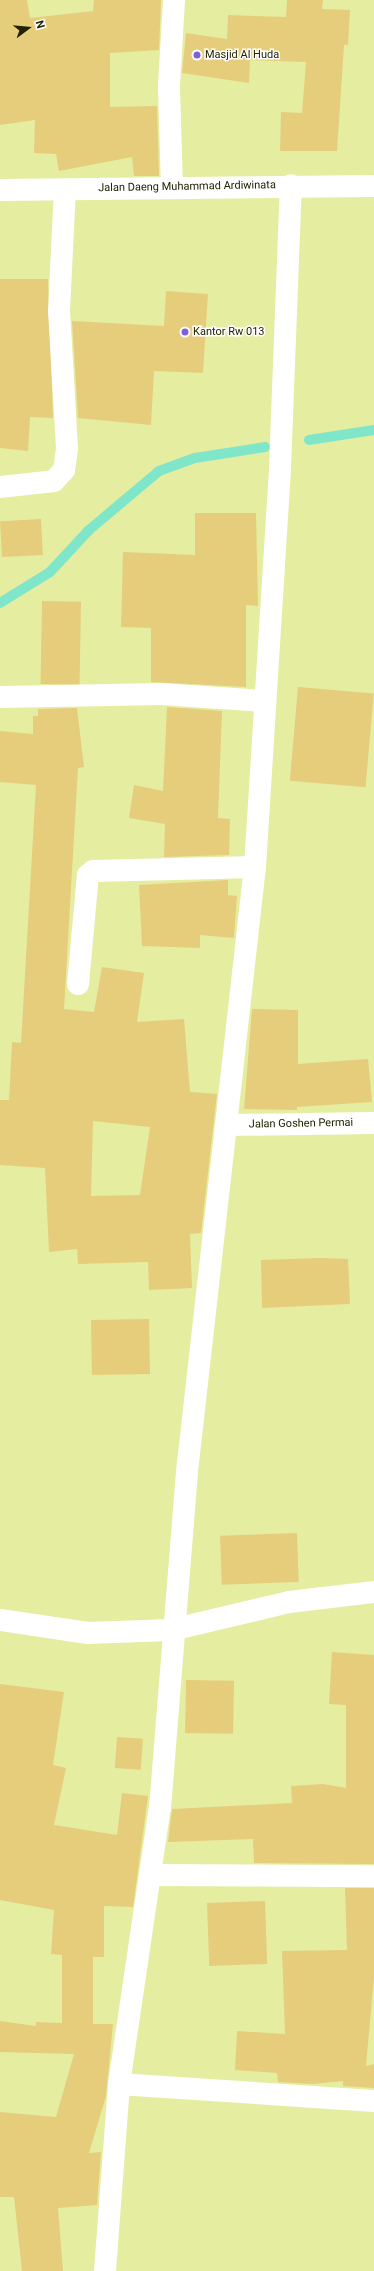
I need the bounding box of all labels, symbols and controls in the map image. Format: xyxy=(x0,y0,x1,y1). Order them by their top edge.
north arrow xyxy=(8,8,48,48)
text: N xyxy=(33,19,47,30)
place label: Masjid Al Huda xyxy=(205,48,279,62)
marker: Masjid Al Huda xyxy=(192,50,202,60)
street label: Jalan Daeng Muhammad Ardiwinata xyxy=(98,179,276,195)
place label: Kantor Rw 013 xyxy=(193,325,264,339)
marker: Kantor Rw 013 xyxy=(180,327,190,337)
street label: Jalan Goshen Permai xyxy=(249,1116,353,1132)

